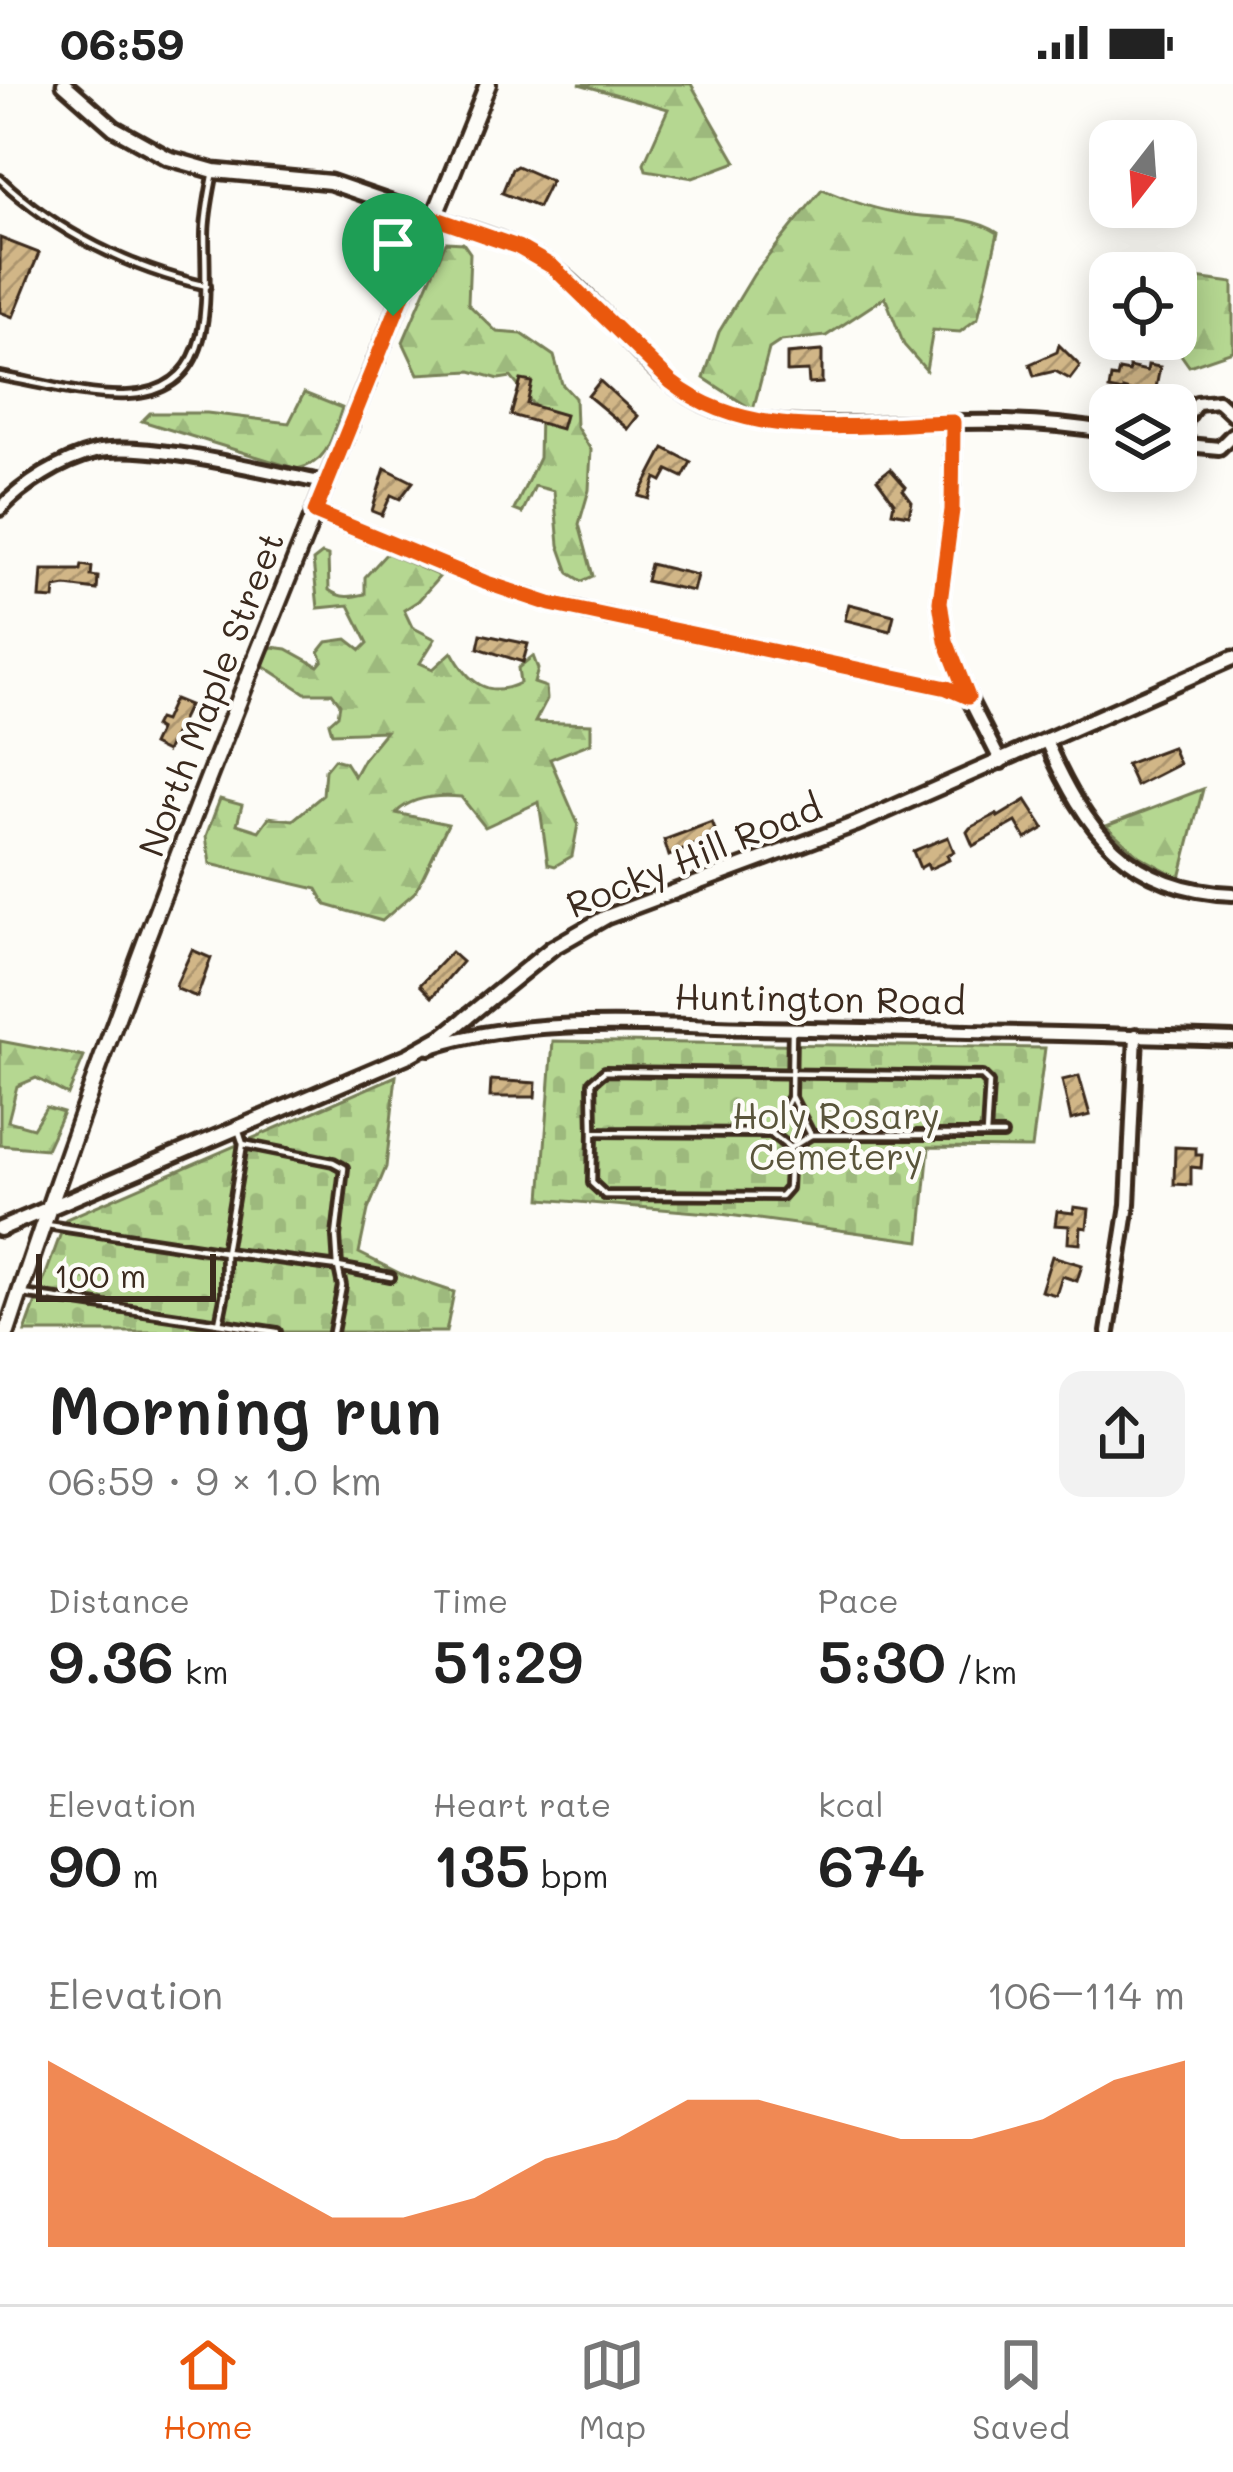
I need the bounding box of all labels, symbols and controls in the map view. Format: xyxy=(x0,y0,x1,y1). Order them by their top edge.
text: 06:59 xyxy=(60,13,184,71)
north arrow xyxy=(1089,120,1197,228)
map controls xyxy=(1089,120,1197,492)
pin xyxy=(342,193,444,316)
icon: arrive xyxy=(360,211,426,277)
button: locate xyxy=(1089,252,1197,360)
button: layers xyxy=(1089,384,1197,492)
street label: North Maple Street xyxy=(126,524,293,863)
street label: Rocky Hill Road xyxy=(559,782,828,928)
street label: Huntington Road xyxy=(674,971,966,1024)
park label: Holy Rosary Cemetery xyxy=(732,1091,940,1180)
scale bar xyxy=(36,1248,216,1301)
text: 100 m xyxy=(54,1253,146,1296)
text: Morning run xyxy=(48,1366,442,1452)
button: share xyxy=(1059,1371,1185,1497)
text: 06:59 · 9 × 1.0 km xyxy=(48,1454,382,1505)
text: Distance xyxy=(48,1578,190,1621)
text: Time xyxy=(433,1578,508,1621)
text: Pace xyxy=(818,1578,899,1621)
text: 9.36 xyxy=(48,1621,174,1699)
text: 51:29 xyxy=(433,1621,583,1699)
text: 5:30 xyxy=(818,1621,946,1699)
text: km xyxy=(174,1649,229,1692)
text: /km xyxy=(946,1649,1017,1692)
text: Elevation xyxy=(48,1782,196,1825)
text: Heart rate xyxy=(433,1782,611,1825)
text: kcal xyxy=(818,1782,884,1825)
text: 90 xyxy=(48,1825,122,1903)
text: 135 xyxy=(433,1825,530,1903)
text: 674 xyxy=(818,1825,925,1903)
text: m xyxy=(122,1853,159,1896)
text: bpm xyxy=(530,1853,609,1896)
text: Elevation xyxy=(48,1968,223,2019)
text: 106–114 m xyxy=(987,1968,1185,2019)
tab: Home xyxy=(163,2332,253,2447)
tab: Map xyxy=(579,2332,646,2447)
tab: Saved xyxy=(972,2332,1070,2447)

